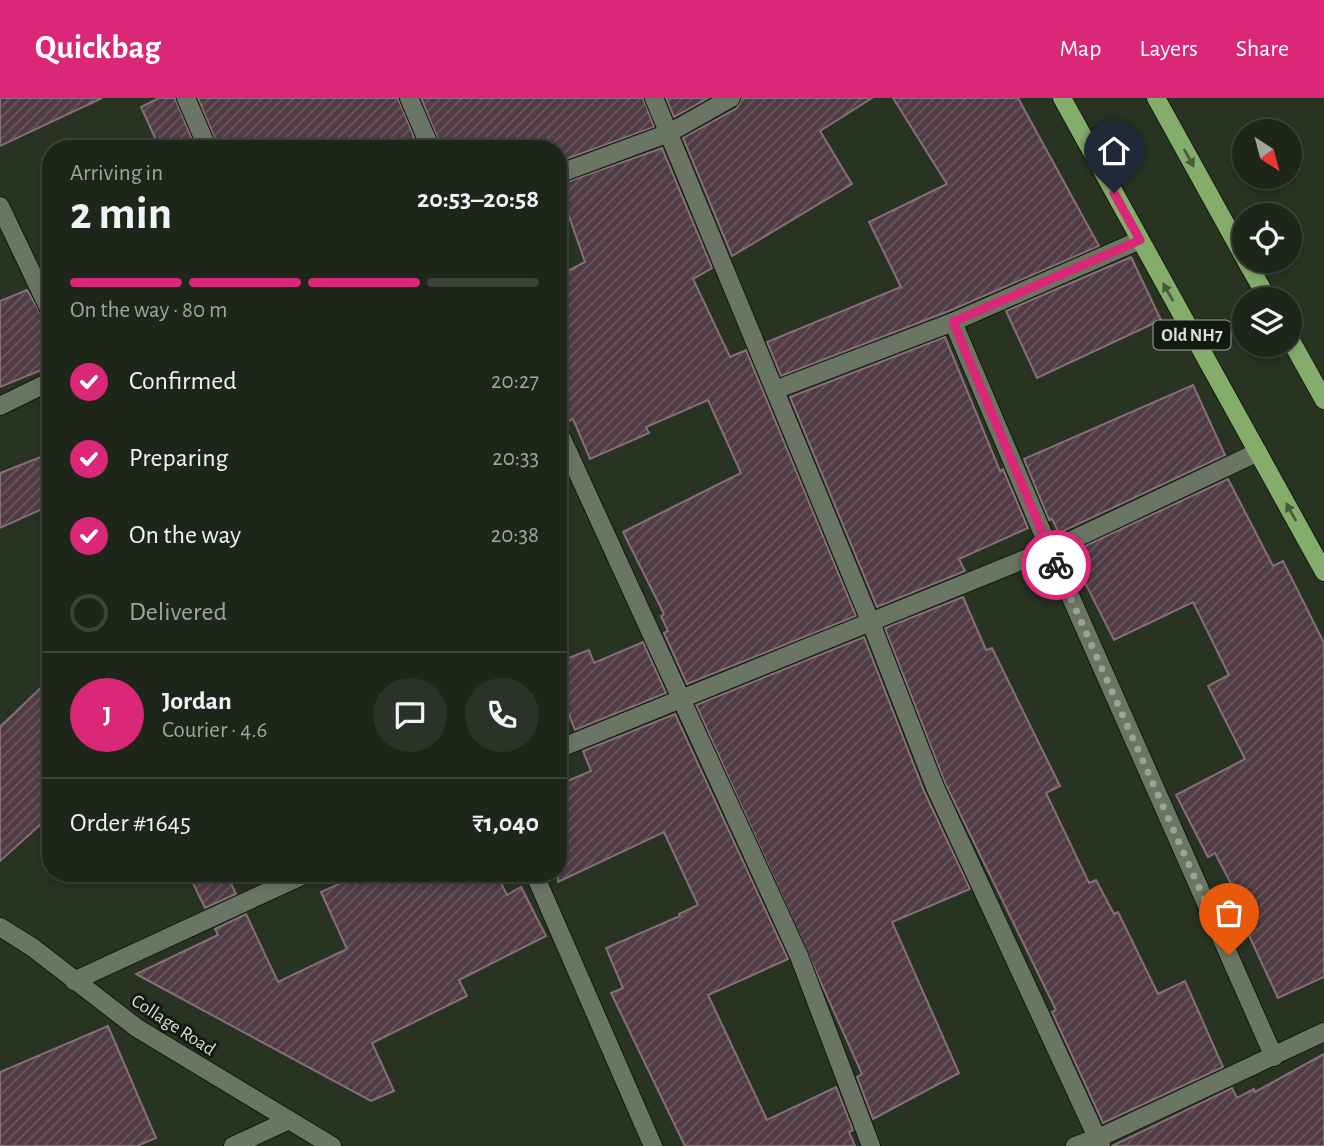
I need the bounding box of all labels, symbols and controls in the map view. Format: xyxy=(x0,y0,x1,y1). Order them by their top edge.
text: Quickbag xyxy=(35,32,161,65)
text: Map xyxy=(1059,37,1101,61)
text: Layers xyxy=(1139,37,1198,61)
text: Share xyxy=(1236,37,1289,61)
north arrow xyxy=(1232,119,1302,189)
map controls xyxy=(1232,119,1302,357)
pin xyxy=(1084,121,1144,193)
icon: home xyxy=(1095,132,1133,170)
one-way arrow xyxy=(1183,148,1195,167)
text: Arriving in xyxy=(70,162,163,185)
text: 20:53–20:58 xyxy=(417,186,539,212)
text: 2 min xyxy=(70,191,172,237)
button: locate xyxy=(1232,203,1302,273)
one-way arrow xyxy=(1162,282,1174,301)
button: layers xyxy=(1232,287,1302,357)
text: On the way · 80 m xyxy=(70,299,227,322)
road number: Old NH7 xyxy=(1154,320,1230,349)
icon: check xyxy=(70,363,108,401)
text: Confirmed xyxy=(129,368,237,394)
text: 20:27 xyxy=(491,370,539,393)
icon: check xyxy=(70,440,108,478)
text: Preparing xyxy=(129,445,228,471)
text: 20:33 xyxy=(492,447,539,470)
one-way arrow xyxy=(1285,502,1297,522)
icon: check xyxy=(70,517,108,555)
text: On the way xyxy=(129,522,241,548)
text: 20:38 xyxy=(491,524,539,547)
courier xyxy=(1021,530,1091,600)
icon: bike xyxy=(1037,546,1075,584)
text: Delivered xyxy=(129,599,227,625)
button: chat xyxy=(373,678,447,752)
button: phone xyxy=(465,678,539,752)
text: Jordan xyxy=(162,688,232,714)
text: J xyxy=(103,702,111,728)
text: Courier · 4.6 xyxy=(162,719,267,742)
text: Order #1645 xyxy=(70,810,191,836)
text: ₹1,040 xyxy=(473,810,539,836)
pin xyxy=(1199,883,1259,955)
icon: bag xyxy=(1210,894,1248,932)
street label: Collage Road xyxy=(128,991,219,1059)

